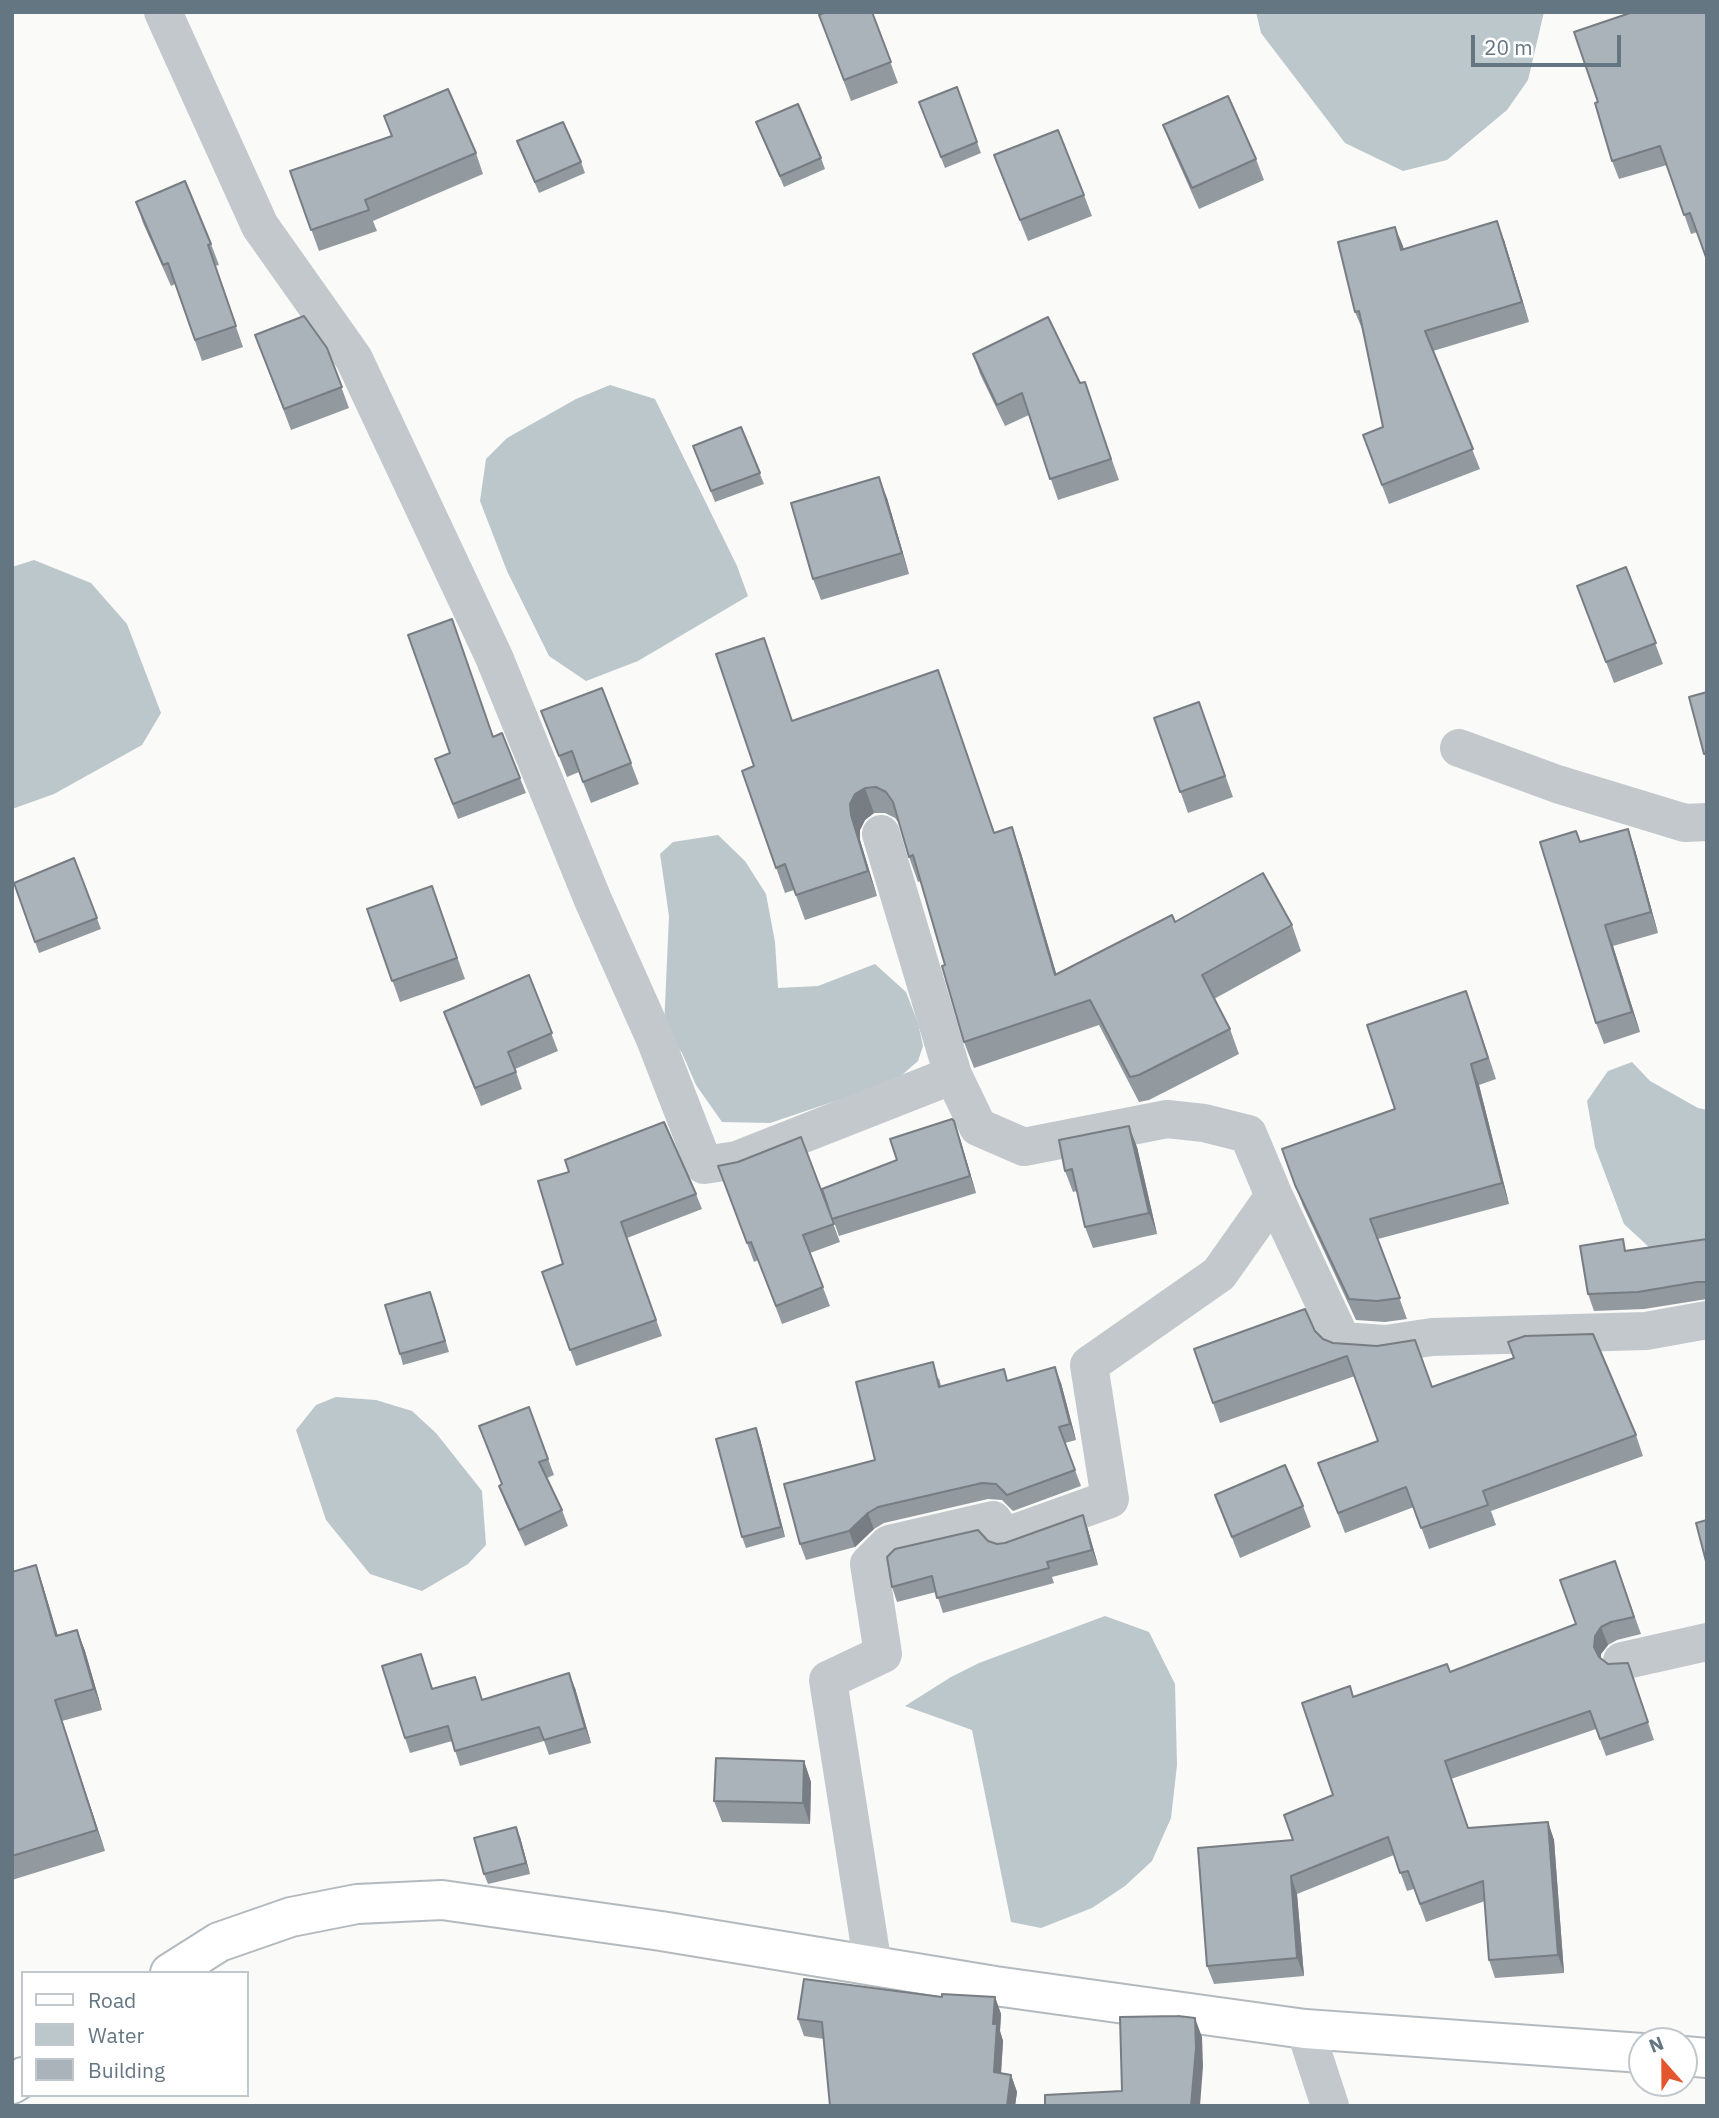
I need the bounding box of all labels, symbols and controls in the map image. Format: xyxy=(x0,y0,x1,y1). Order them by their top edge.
scale bar xyxy=(1474,21,1624,65)
text: 20 m xyxy=(1484,33,1533,61)
legend xyxy=(21,1971,248,2097)
text: Road xyxy=(88,1986,136,2014)
text: Water xyxy=(88,2021,144,2049)
north arrow xyxy=(1628,2027,1698,2097)
text: N xyxy=(1645,2031,1667,2058)
text: Building xyxy=(88,2056,165,2084)

